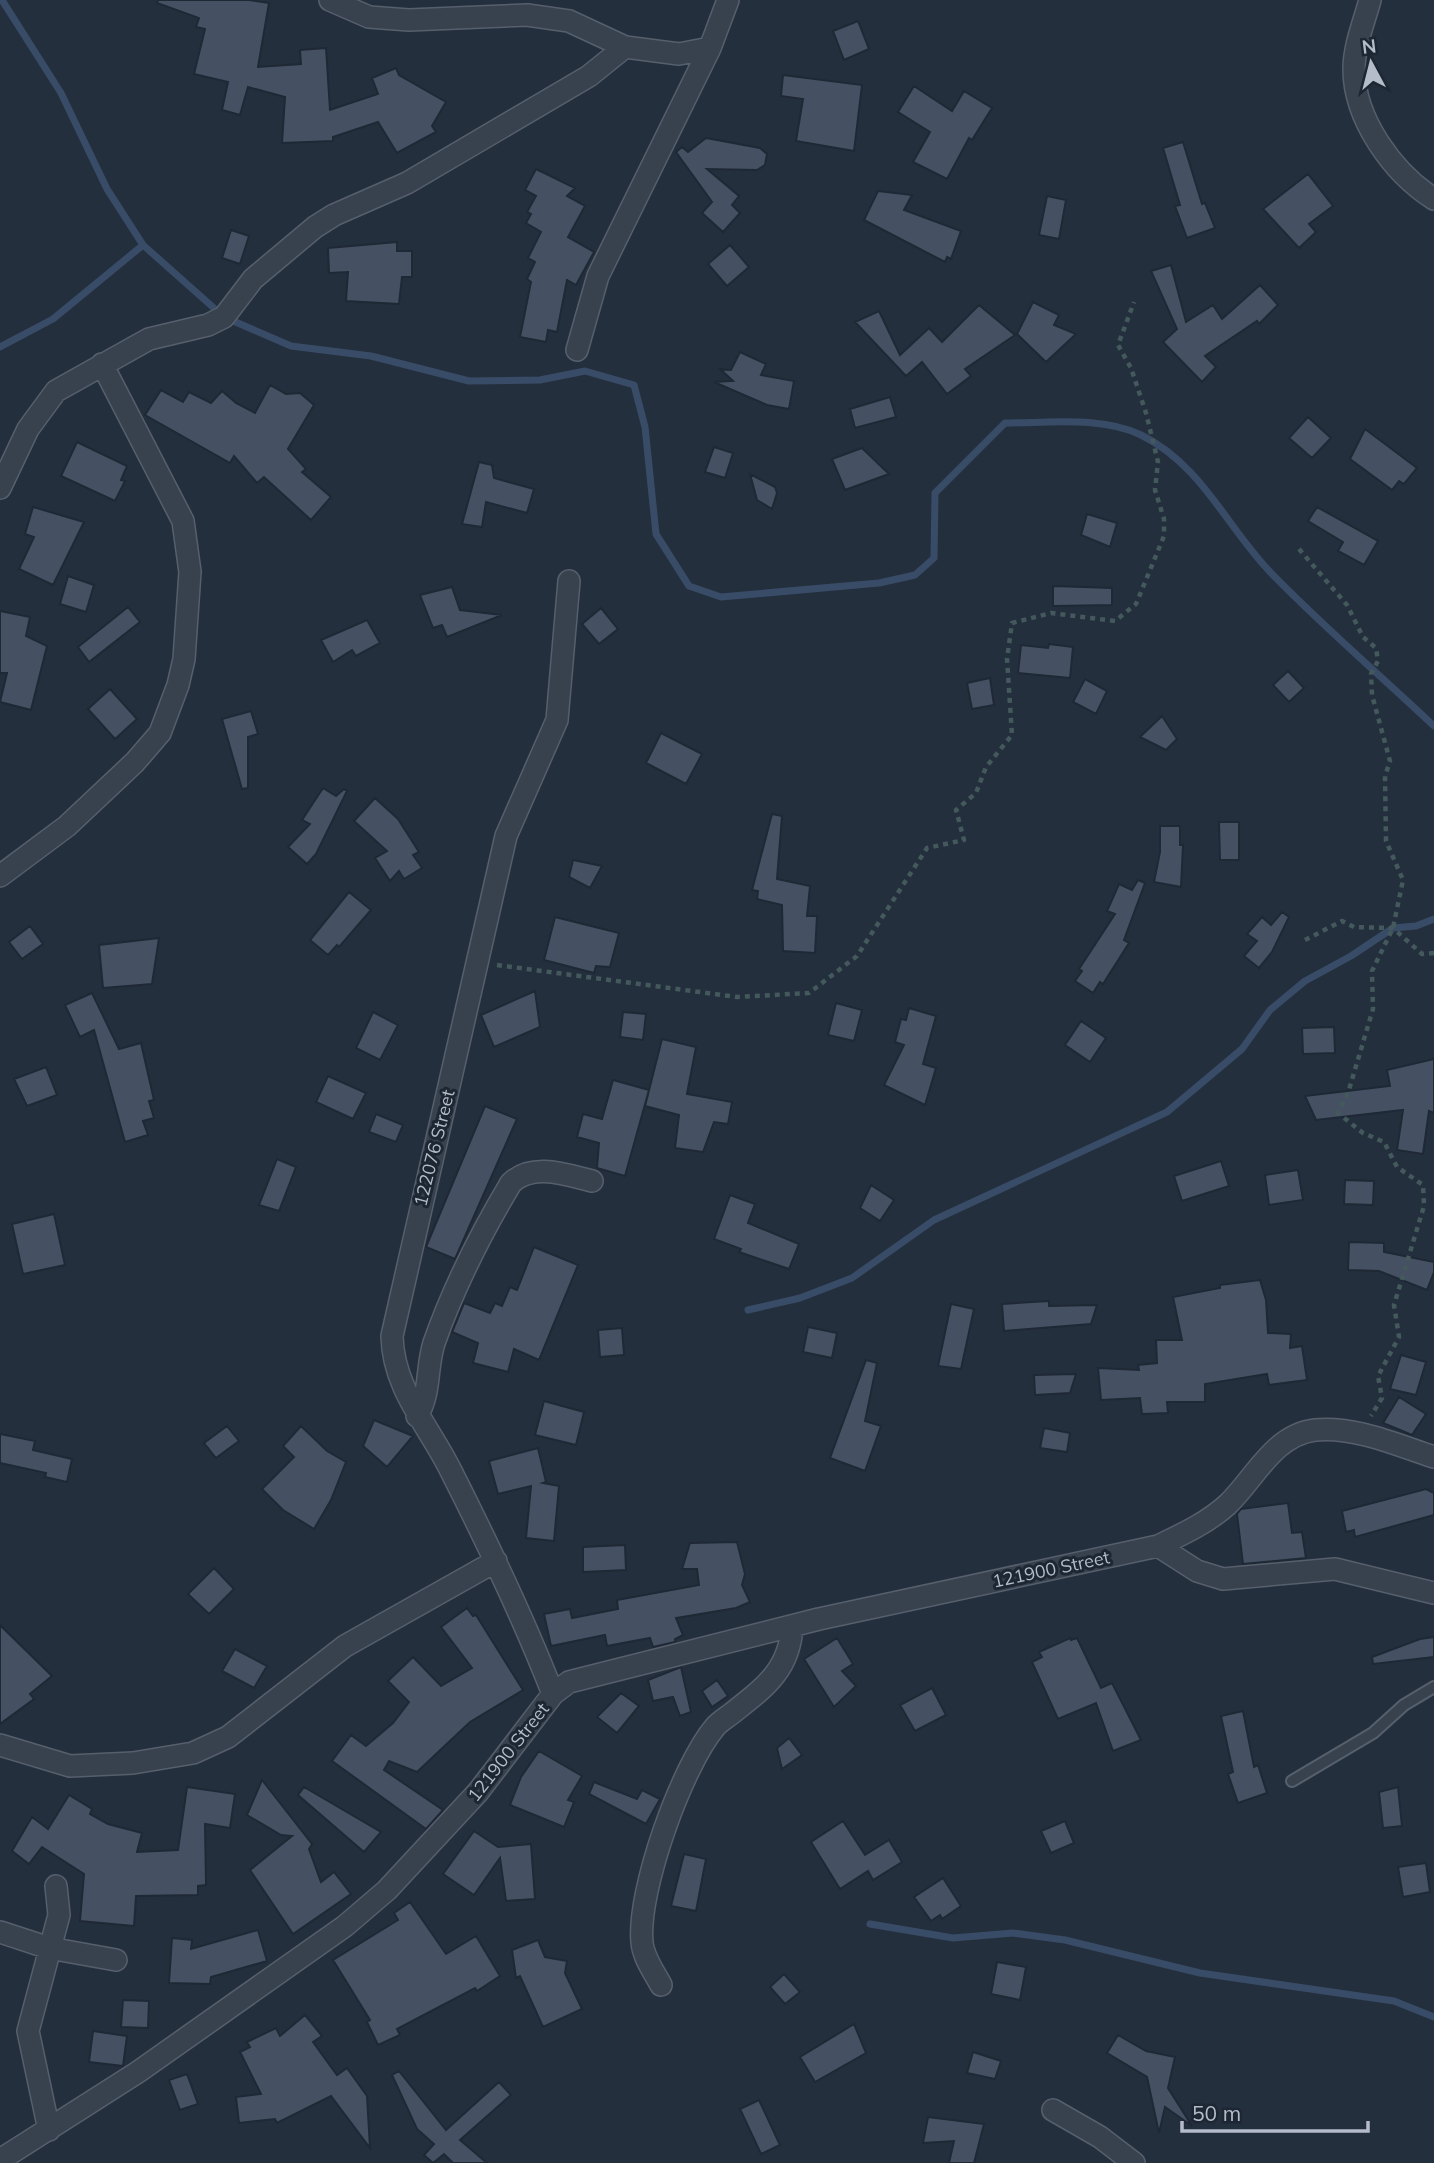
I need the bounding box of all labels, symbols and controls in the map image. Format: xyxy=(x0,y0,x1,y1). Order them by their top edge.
north arrow xyxy=(1336,28,1406,98)
text: N xyxy=(1360,33,1378,59)
street label: 122076 Street xyxy=(408,1087,460,1209)
street label: 121900 Street xyxy=(990,1545,1112,1593)
street label: 121900 Street xyxy=(462,1698,554,1806)
scale bar xyxy=(1182,2090,1368,2134)
text: 50 m xyxy=(1192,2100,1241,2126)

